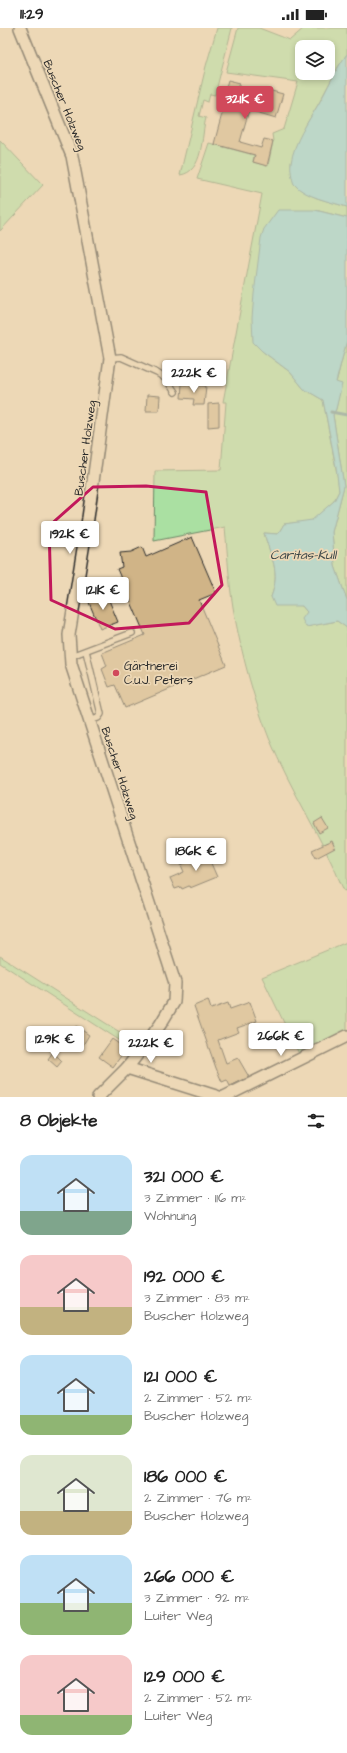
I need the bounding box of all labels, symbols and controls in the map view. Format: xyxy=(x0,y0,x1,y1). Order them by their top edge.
text: 11:29 xyxy=(20,4,43,25)
map controls xyxy=(295,40,335,80)
button: layers xyxy=(295,40,335,80)
street label: Buscher Holzweg xyxy=(38,57,90,153)
pin: 321K € xyxy=(212,86,278,120)
text: 321K € xyxy=(225,90,265,108)
pin: 222K € xyxy=(161,360,227,394)
text: 222K € xyxy=(171,364,217,382)
street label: Buscher Holzweg xyxy=(70,399,102,497)
pin: 192K € xyxy=(37,521,103,555)
text: 192K € xyxy=(50,525,90,543)
water label: Caritas-Kull xyxy=(270,546,338,564)
pin: 121K € xyxy=(70,577,136,611)
text: 121K € xyxy=(86,581,120,599)
place label: Gärtnerei C.u.J. Peters xyxy=(124,658,193,689)
marker: Gärtnerei C.u.J. Peters xyxy=(111,668,121,678)
street label: Buscher Holzweg xyxy=(96,725,142,822)
pin: 186K € xyxy=(163,838,229,872)
text: 186K € xyxy=(175,842,217,860)
pin: 266K € xyxy=(248,1023,314,1057)
pin: 129K € xyxy=(22,1026,88,1060)
text: 266K € xyxy=(257,1027,305,1045)
text: 129K € xyxy=(35,1030,75,1048)
pin: 222K € xyxy=(118,1030,184,1064)
text: 222K € xyxy=(128,1034,174,1052)
text: 8 Objekte xyxy=(20,1109,98,1133)
icon: filters xyxy=(305,1110,327,1132)
text: 321 000 € xyxy=(144,1165,224,1189)
icon: home xyxy=(52,1171,100,1219)
text: 3 Zimmer · 116 m² xyxy=(144,1189,246,1207)
text: Wohnung xyxy=(144,1207,196,1225)
text: 192 000 € xyxy=(144,1265,225,1289)
icon: home xyxy=(52,1271,100,1319)
text: 3 Zimmer · 83 m² xyxy=(144,1289,250,1307)
text: Buscher Holzweg xyxy=(144,1307,248,1325)
text: 121 000 € xyxy=(144,1365,217,1389)
icon: home xyxy=(52,1371,100,1419)
text: 2 Zimmer · 52 m² xyxy=(144,1389,252,1407)
text: Buscher Holzweg xyxy=(144,1407,248,1425)
text: 186 000 € xyxy=(144,1465,227,1489)
icon: home xyxy=(52,1471,100,1519)
text: 2 Zimmer · 76 m² xyxy=(144,1489,252,1507)
text: Buscher Holzweg xyxy=(144,1507,248,1525)
text: 266 000 € xyxy=(144,1565,234,1589)
icon: home xyxy=(52,1571,100,1619)
text: 3 Zimmer · 92 m² xyxy=(144,1589,250,1607)
text: Luiter Weg xyxy=(144,1607,212,1625)
text: 129 000 € xyxy=(144,1665,225,1689)
icon: home xyxy=(52,1671,100,1719)
text: 2 Zimmer · 52 m² xyxy=(144,1689,252,1707)
text: Luiter Weg xyxy=(144,1707,212,1725)

